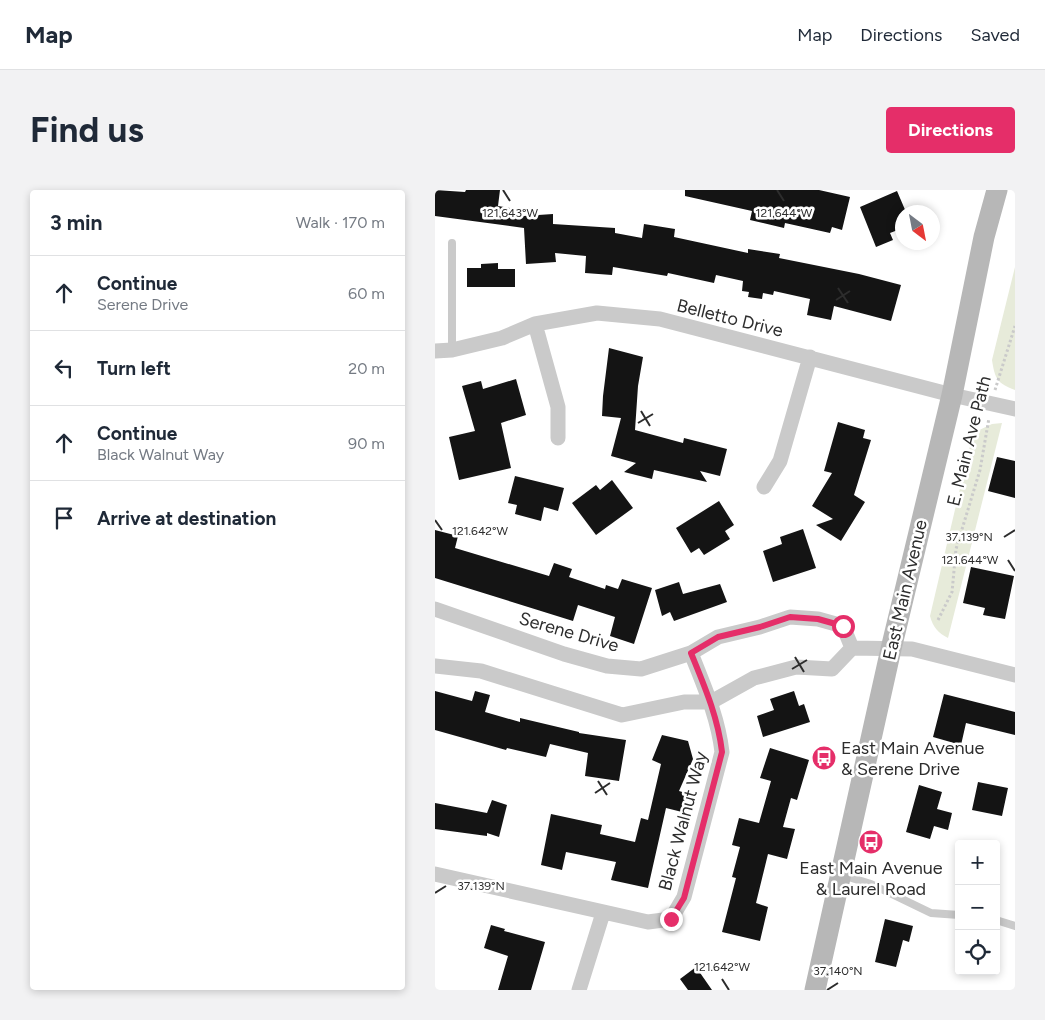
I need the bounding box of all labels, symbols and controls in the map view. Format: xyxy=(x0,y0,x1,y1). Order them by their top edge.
text: Map xyxy=(25,20,73,49)
text: Map xyxy=(797,24,832,46)
text: Directions xyxy=(860,24,942,46)
text: Saved xyxy=(970,24,1020,46)
button: Directions xyxy=(886,107,1015,153)
text: Find us xyxy=(30,109,144,151)
north arrow xyxy=(895,205,940,250)
text: 121.643°W xyxy=(482,206,538,220)
text: 121.644°W xyxy=(756,206,813,220)
text: 3 min xyxy=(50,210,102,235)
text: Walk · 170 m xyxy=(296,213,385,232)
text: Continue xyxy=(97,272,177,295)
icon: ahead xyxy=(50,279,78,307)
text: 60 m xyxy=(348,284,385,303)
street label: Belletto Drive xyxy=(675,294,786,342)
text: Serene Drive xyxy=(97,295,188,314)
icon: left xyxy=(50,354,78,382)
text: Turn left xyxy=(97,357,171,380)
text: 20 m xyxy=(348,359,385,378)
street label: E. Main Ave Path xyxy=(942,374,996,508)
text: Continue xyxy=(97,422,177,445)
icon: ahead xyxy=(50,429,78,457)
text: 90 m xyxy=(348,434,385,453)
text: Black Walnut Way xyxy=(97,445,224,464)
icon: arrive xyxy=(50,504,78,532)
text: Arrive at destination xyxy=(97,507,276,530)
street label: East Main Avenue xyxy=(878,517,932,662)
text: 121.642°W xyxy=(452,524,508,538)
text: 37.139°N xyxy=(945,530,993,544)
text: 121.644°W xyxy=(942,553,999,567)
street label: Serene Drive xyxy=(517,607,622,657)
route start xyxy=(832,615,855,638)
place label: East Main Avenue & Serene Drive xyxy=(841,737,985,780)
bus stop icon: East Main Avenue & Serene Drive xyxy=(811,745,837,771)
street label: Black Walnut Way xyxy=(654,749,712,893)
bus stop icon: East Main Avenue & Laurel Road xyxy=(858,829,884,855)
map controls xyxy=(955,840,1000,975)
button: + xyxy=(955,840,1000,885)
place label: East Main Avenue & Laurel Road xyxy=(799,857,943,900)
text: 37.139°N xyxy=(457,879,505,893)
button: − xyxy=(955,885,1000,930)
route end xyxy=(660,908,683,931)
button: locate xyxy=(955,930,1000,975)
text: 121.642°W xyxy=(694,960,750,974)
text: 37.140°N xyxy=(813,964,863,978)

